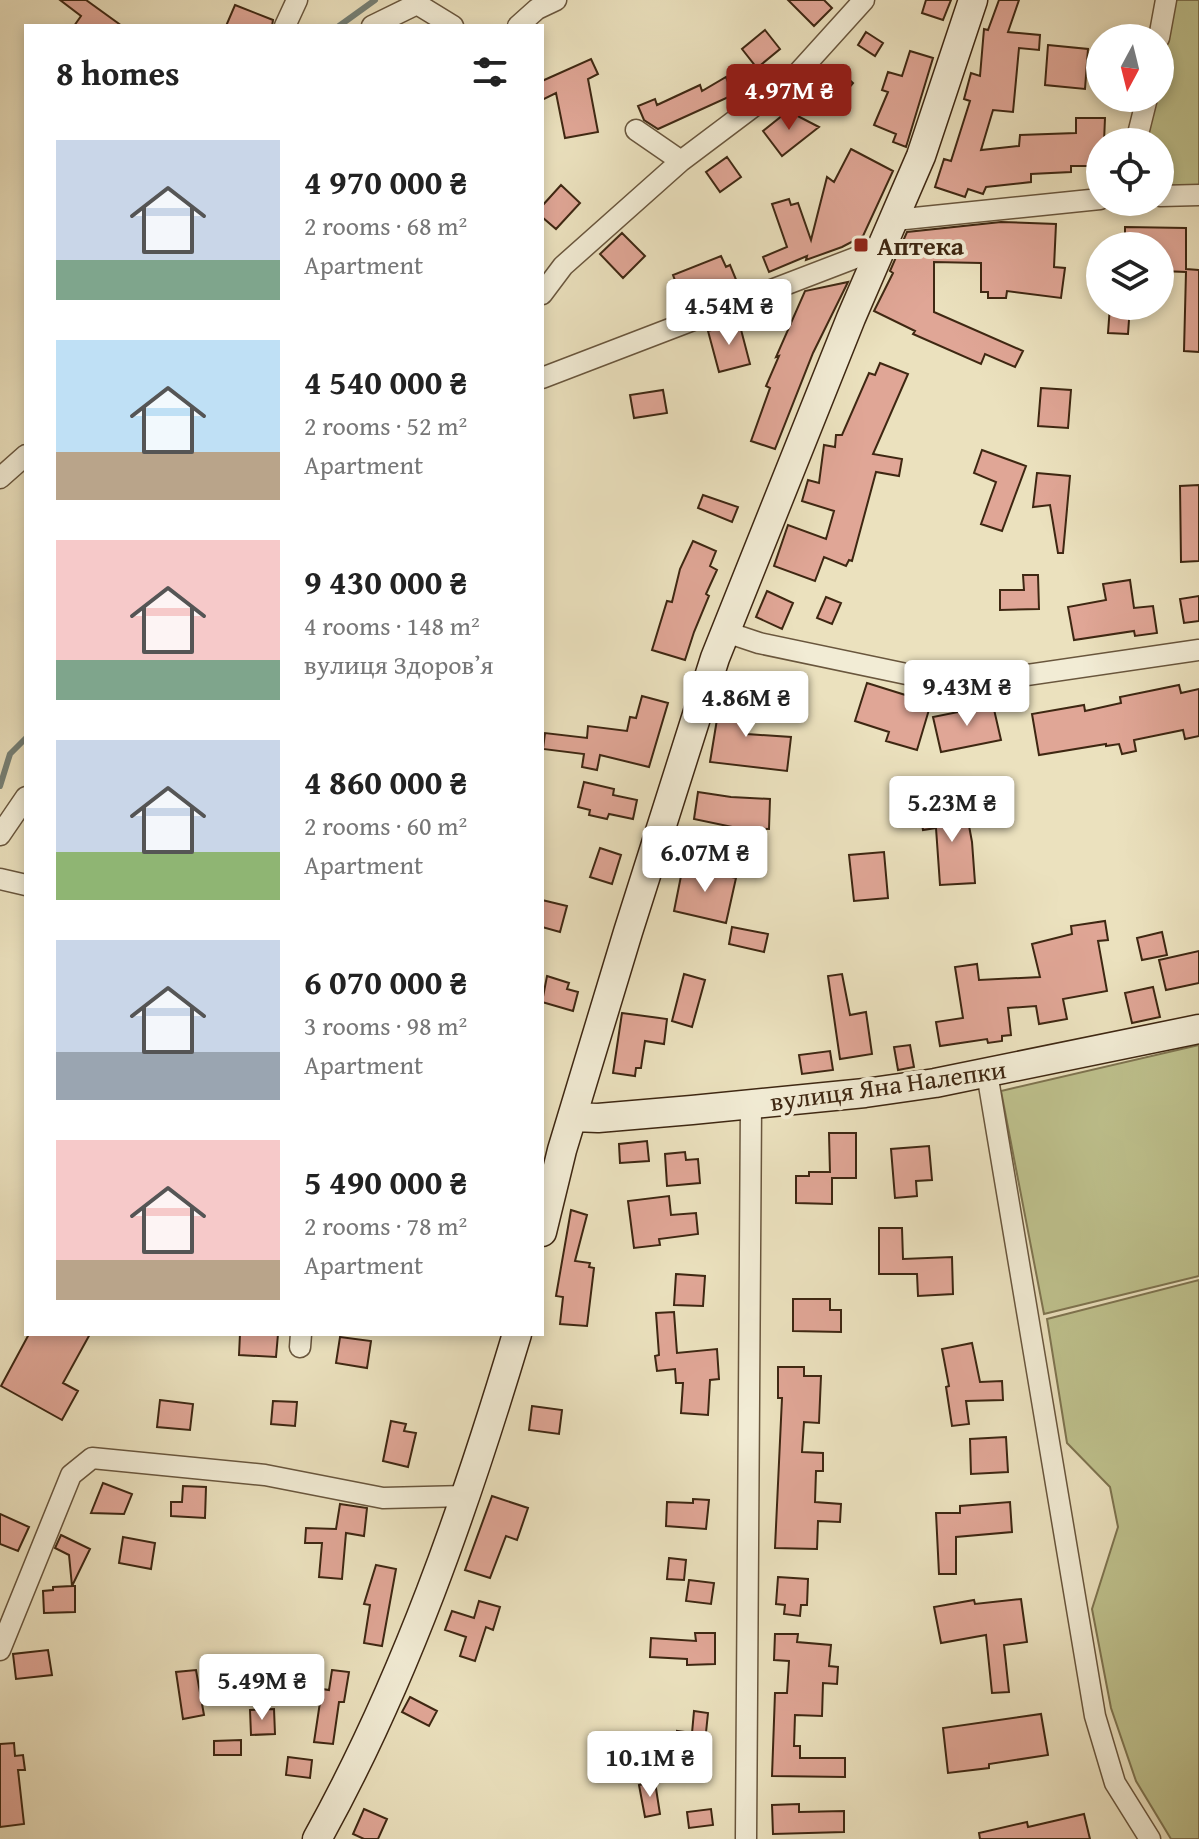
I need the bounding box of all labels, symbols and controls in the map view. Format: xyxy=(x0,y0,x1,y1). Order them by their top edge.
north arrow xyxy=(1086,24,1174,112)
map controls xyxy=(1086,24,1174,320)
text: 8 homes xyxy=(56,48,180,97)
icon: filters xyxy=(468,50,512,94)
pin: 4.97M ₴ xyxy=(715,64,863,132)
text: 4.97M ₴ xyxy=(744,70,834,109)
button: locate xyxy=(1086,128,1174,216)
text: 4 970 000 ₴ xyxy=(304,157,467,206)
icon: home xyxy=(120,172,216,268)
text: 2 rooms · 68 m² xyxy=(304,206,467,245)
place label: Аптека xyxy=(877,226,965,265)
button: layers xyxy=(1086,232,1174,320)
marker: Аптека xyxy=(852,236,870,254)
text: Apartment xyxy=(304,245,423,284)
pin: 4.54M ₴ xyxy=(655,279,803,347)
text: 4.54M ₴ xyxy=(684,285,774,324)
text: 4 540 000 ₴ xyxy=(304,357,467,406)
icon: home xyxy=(120,372,216,468)
text: 2 rooms · 52 m² xyxy=(304,406,467,445)
text: Apartment xyxy=(304,445,423,484)
text: 9 430 000 ₴ xyxy=(304,557,467,606)
icon: home xyxy=(120,572,216,668)
text: 4 rooms · 148 m² xyxy=(304,606,480,645)
text: вулиця Здоровʼя xyxy=(304,645,493,684)
pin: 9.43M ₴ xyxy=(893,660,1041,728)
text: 9.43M ₴ xyxy=(922,666,1012,705)
pin: 4.86M ₴ xyxy=(672,671,820,739)
text: 4.86M ₴ xyxy=(701,677,791,716)
text: 4 860 000 ₴ xyxy=(304,757,467,806)
icon: home xyxy=(120,772,216,868)
pin: 5.23M ₴ xyxy=(878,776,1026,844)
text: 5.23M ₴ xyxy=(907,782,997,821)
text: 2 rooms · 60 m² xyxy=(304,806,467,845)
pin: 6.07M ₴ xyxy=(631,826,779,894)
text: 6.07M ₴ xyxy=(660,832,750,871)
text: Apartment xyxy=(304,845,423,884)
text: 6 070 000 ₴ xyxy=(304,957,467,1006)
icon: home xyxy=(120,972,216,1068)
text: 3 rooms · 98 m² xyxy=(304,1006,467,1045)
text: Apartment xyxy=(304,1045,423,1084)
street label: вулиця Яна Налепки xyxy=(768,1049,1008,1121)
text: 5 490 000 ₴ xyxy=(304,1157,467,1206)
icon: home xyxy=(120,1172,216,1268)
text: 2 rooms · 78 m² xyxy=(304,1206,467,1245)
text: Apartment xyxy=(304,1245,423,1284)
pin: 5.49M ₴ xyxy=(188,1654,336,1722)
text: 5.49M ₴ xyxy=(217,1660,307,1699)
pin: 10.1M ₴ xyxy=(576,1731,724,1799)
text: 10.1M ₴ xyxy=(605,1737,695,1776)

